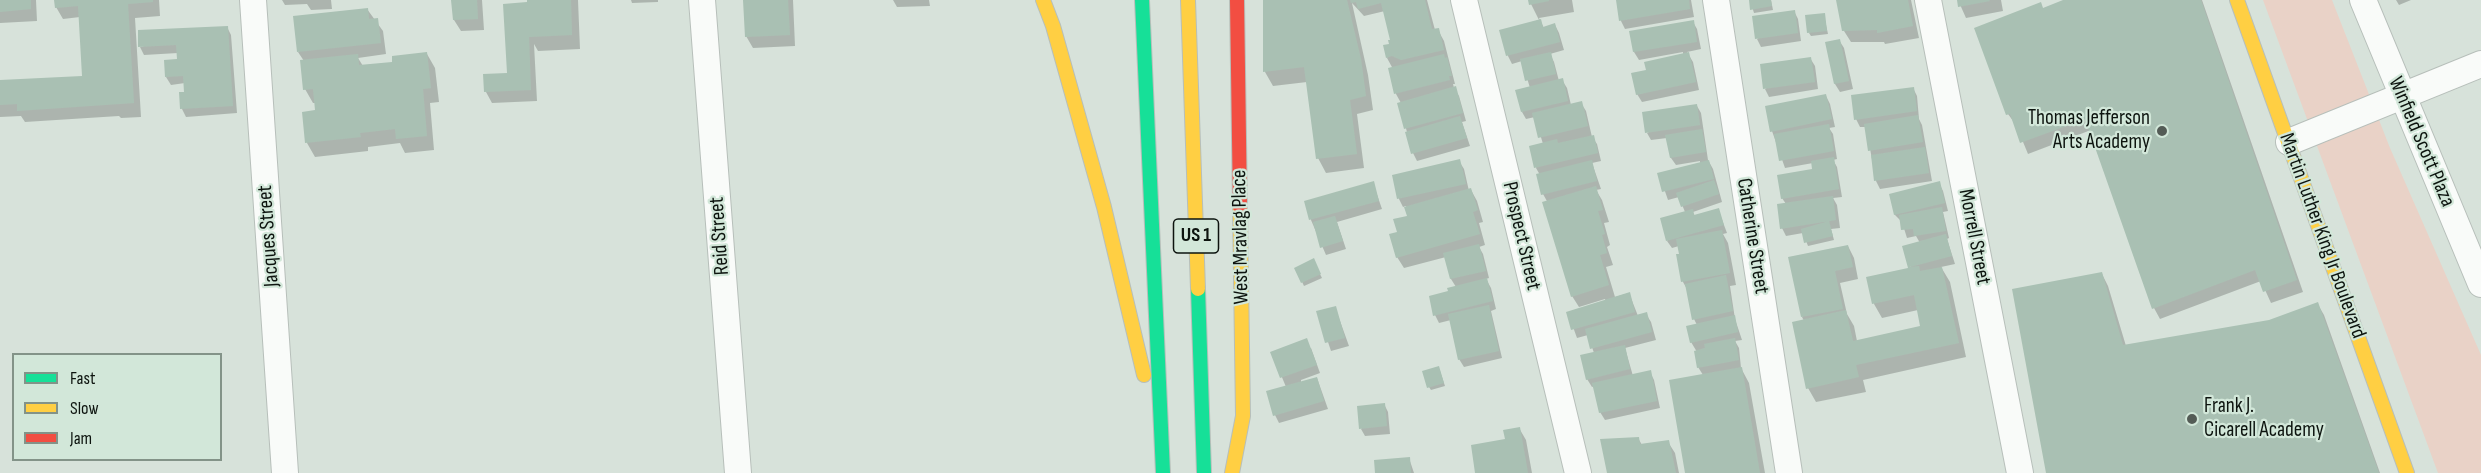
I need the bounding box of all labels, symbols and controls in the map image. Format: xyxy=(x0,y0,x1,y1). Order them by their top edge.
street label: Winfield Scott Plaza xyxy=(2382,73,2460,211)
place label: Thomas Jefferson Arts Academy xyxy=(2028,106,2150,156)
marker: Thomas Jefferson Arts Academy xyxy=(2155,124,2169,138)
street label: Martin Luther King Jr Boulevard xyxy=(2273,130,2371,342)
street label: West Mravlag Place xyxy=(1227,169,1255,305)
street label: Catherine Street xyxy=(1730,176,1774,296)
street label: Prospect Street xyxy=(1496,179,1546,293)
street label: Jacques Street xyxy=(253,184,285,288)
street label: Morrell Street xyxy=(1952,187,1996,287)
street label: Reid Street xyxy=(705,196,735,276)
road number: US 1 xyxy=(1174,219,1218,253)
legend xyxy=(12,353,222,461)
text: Fast xyxy=(70,368,95,389)
place label: Frank J. Cicarell Academy xyxy=(2204,394,2324,444)
text: Slow xyxy=(70,398,99,419)
marker: Frank J. Cicarell Academy xyxy=(2185,412,2199,426)
text: Jam xyxy=(70,428,92,449)

